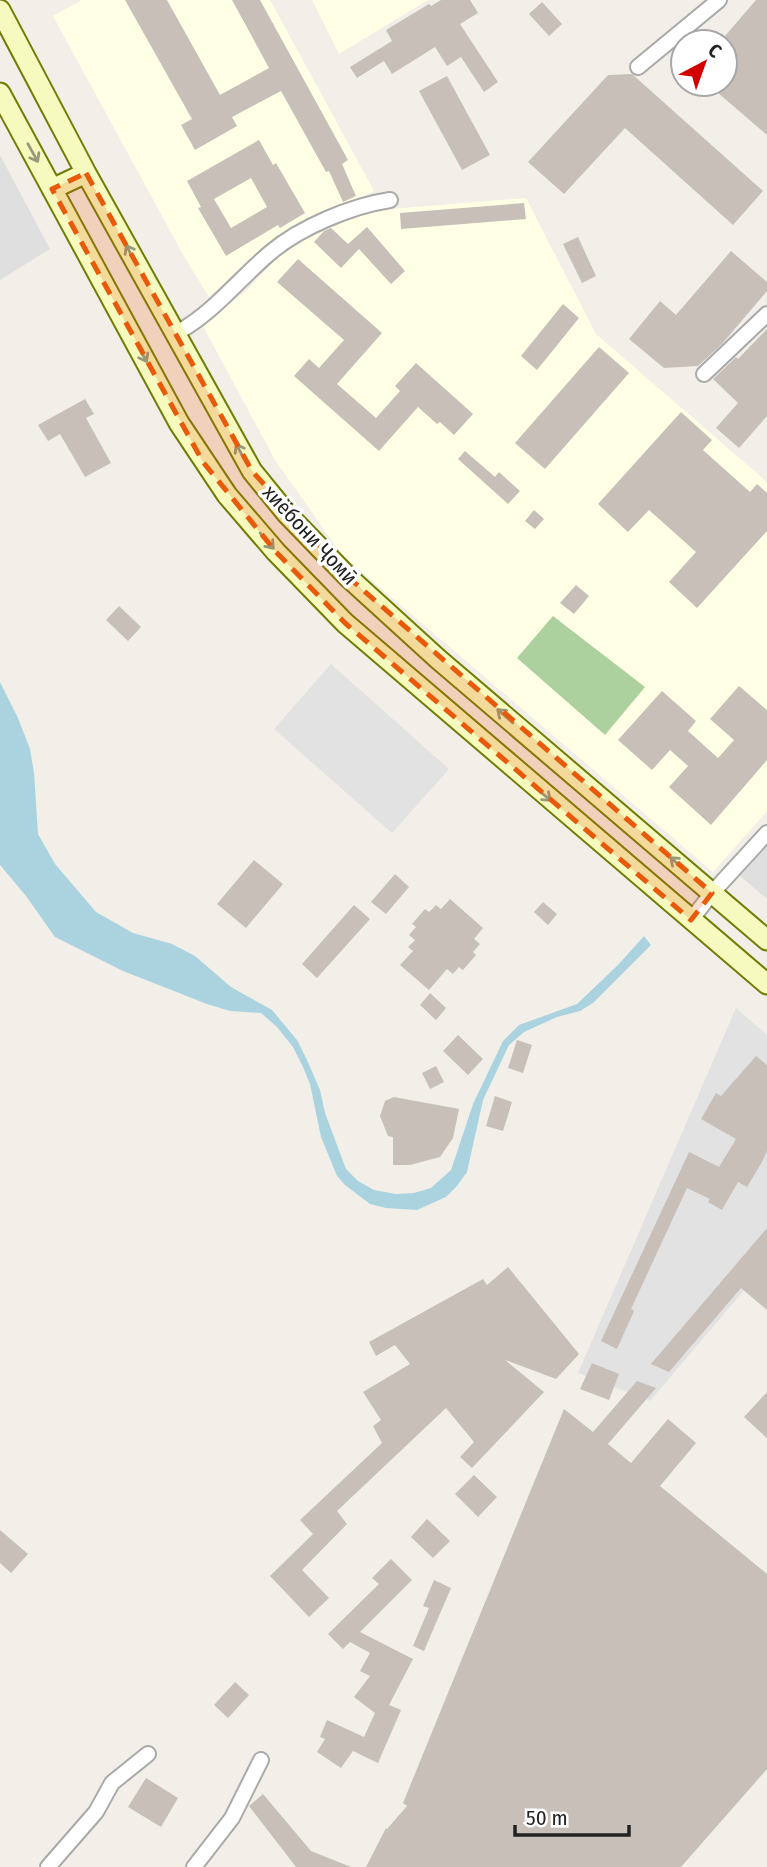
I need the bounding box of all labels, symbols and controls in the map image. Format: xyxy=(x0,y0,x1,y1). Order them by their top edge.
north arrow xyxy=(669,28,739,98)
text: С xyxy=(704,39,726,63)
one-way arrow xyxy=(26,142,40,163)
one-way arrow xyxy=(124,244,138,264)
one-way arrow xyxy=(135,342,149,363)
one-way arrow xyxy=(234,443,248,463)
street label: хиёбони Ҷомӣ xyxy=(257,480,363,590)
one-way arrow xyxy=(259,532,275,550)
one-way arrow xyxy=(497,708,515,724)
one-way arrow xyxy=(533,786,551,802)
one-way arrow xyxy=(669,856,687,872)
scale bar xyxy=(515,1794,629,1838)
text: 50 m xyxy=(526,1805,568,1831)

